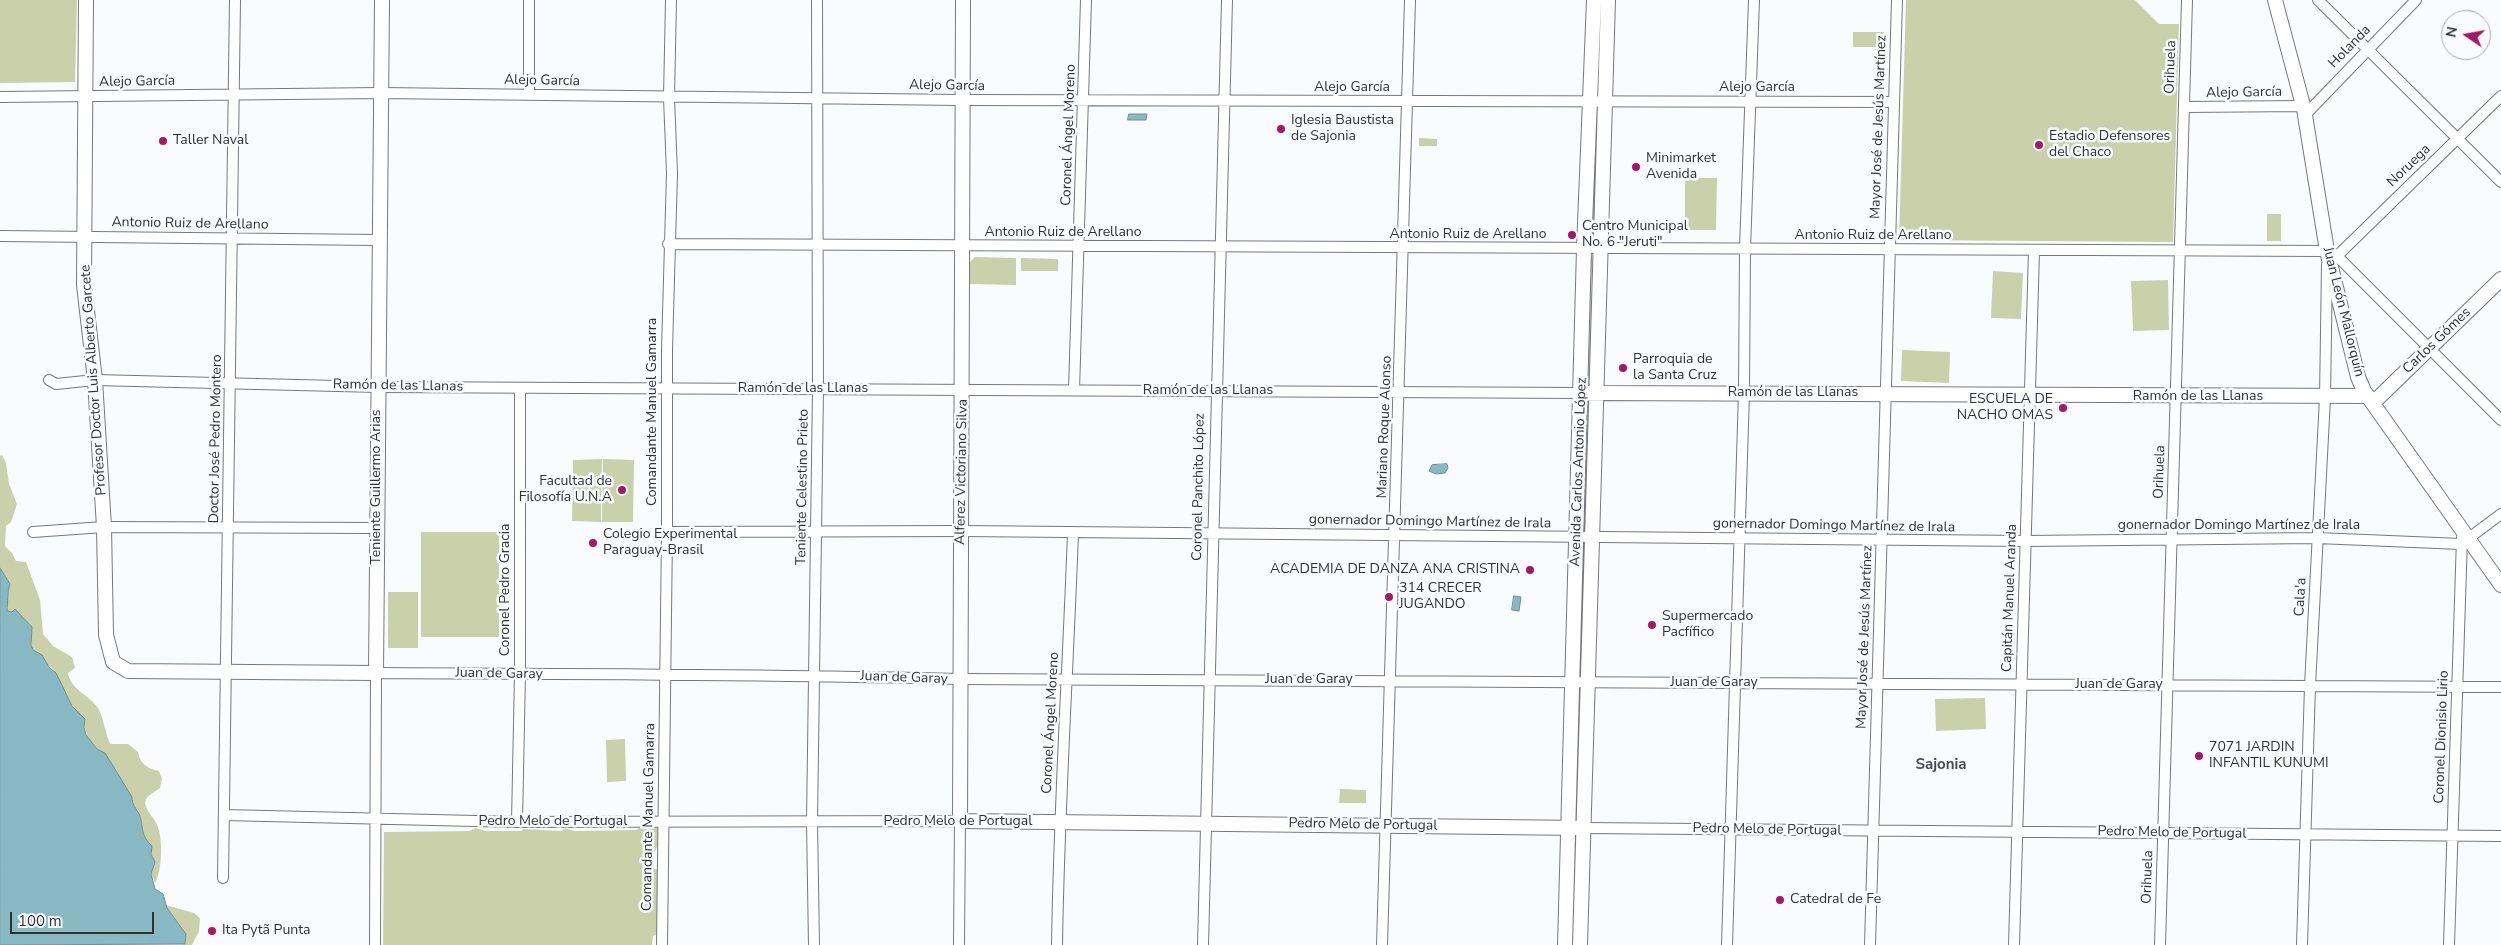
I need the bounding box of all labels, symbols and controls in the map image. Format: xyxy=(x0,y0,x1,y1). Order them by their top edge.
north arrow xyxy=(2441,10,2491,60)
street label: Holanda xyxy=(2325,22,2375,72)
text: N xyxy=(2441,25,2462,39)
street label: Mayor José de Jesús Martínez xyxy=(1867,35,1891,219)
street label: Orihuela xyxy=(2162,40,2180,94)
street label: Coronel Ángel Moreno xyxy=(1058,64,1080,206)
street label: Alejo García xyxy=(504,72,580,90)
street label: Alejo García xyxy=(99,73,175,91)
street label: Alejo García xyxy=(909,77,985,95)
street label: Alejo García xyxy=(1314,80,1390,96)
street label: Alejo García xyxy=(1719,80,1795,96)
street label: Alejo García xyxy=(2206,84,2282,102)
place label: Iglesia Baustista de Sajonia xyxy=(1291,113,1394,146)
marker: Iglesia Baustista de Sajonia xyxy=(1275,123,1287,135)
place label: Estadio Defensores del Chaco xyxy=(2049,129,2170,162)
place label: Taller Naval xyxy=(173,133,248,149)
marker: Taller Naval xyxy=(157,135,169,147)
marker: Estadio Defensores del Chaco xyxy=(2033,139,2045,151)
street label: Noruega xyxy=(2384,141,2434,191)
place label: Minimarket Avenida xyxy=(1646,151,1716,184)
marker: Minimarket Avenida xyxy=(1630,161,1642,173)
street label: Antonio Ruiz de Arellano xyxy=(111,214,269,234)
place label: Centro Municipal No. 6 "Jeruti" xyxy=(1582,219,1688,252)
street label: Antonio Ruiz de Arellano xyxy=(984,225,1142,241)
street label: Antonio Ruiz de Arellano xyxy=(1389,227,1547,243)
street label: Antonio Ruiz de Arellano xyxy=(1794,228,1952,244)
marker: Centro Municipal No. 6 "Jeruti" xyxy=(1566,229,1578,241)
street label: Juan León Mallorquín xyxy=(2319,245,2367,379)
street label: Profesor Doctor Luis Alberto Garcete xyxy=(78,264,110,496)
street label: Carlos Gómes xyxy=(2400,304,2474,378)
street label: Comandante Manuel Gamarra xyxy=(645,318,661,506)
place label: Parroquia de la Santa Cruz xyxy=(1633,352,1717,384)
street label: Doctor José Pedro Montero xyxy=(206,354,226,524)
street label: Mariano Roque Alonso xyxy=(1374,355,1396,499)
marker: Parroquia de la Santa Cruz xyxy=(1617,362,1629,374)
street label: Ramón de las Llanas xyxy=(333,376,463,396)
street label: Avenida Carlos Antonio López xyxy=(1567,377,1591,567)
street label: Ramón de las Llanas xyxy=(738,381,868,397)
street label: Ramón de las Llanas xyxy=(1143,383,1273,399)
street label: Ramón de las Llanas xyxy=(1728,385,1858,401)
street label: Ramón de las Llanas xyxy=(2133,389,2263,405)
place label: ESCUELA DE NACHO OMAS xyxy=(1957,392,2053,424)
street label: Alferez Victoriano Silva xyxy=(952,399,972,545)
marker: ESCUELA DE NACHO OMAS xyxy=(2057,402,2069,414)
street label: Teniente Guillermo Arias xyxy=(369,409,385,565)
street label: Teniente Celestino Prieto xyxy=(793,409,813,565)
street label: Coronel Panchito López xyxy=(1189,413,1209,561)
street label: Orihuela xyxy=(2151,445,2169,499)
place label: Facultad de Filosofía U.N.A xyxy=(519,474,612,507)
marker: Facultad de Filosofía U.N.A xyxy=(616,484,628,496)
street label: gonernador Domingo Martínez de Irala xyxy=(1309,511,1551,533)
street label: gonernador Domingo Martínez de Irala xyxy=(1713,515,1955,537)
street label: gonernador Domingo Martínez de Irala xyxy=(2118,518,2360,534)
street label: Coronel Pedro Gracia xyxy=(498,524,514,656)
street label: Capitán Manuel Aranda xyxy=(1999,524,2021,672)
place label: Colegio Experimental Paraguay-Brasil xyxy=(603,527,737,560)
marker: Colegio Experimental Paraguay-Brasil xyxy=(587,537,599,549)
street label: Mayor José de Jesús Martínez xyxy=(1853,545,1877,729)
place label: ACADEMIA DE DANZA ANA CRISTINA xyxy=(1270,562,1520,578)
marker: ACADEMIA DE DANZA ANA CRISTINA xyxy=(1524,564,1536,576)
street label: Cala'a xyxy=(2292,577,2310,617)
place label: 314 CRECER JUGANDO xyxy=(1399,581,1482,614)
marker: 314 CRECER JUGANDO xyxy=(1383,591,1395,603)
place label: Supermercado Pacfífico xyxy=(1662,609,1753,642)
marker: Supermercado Pacfífico xyxy=(1646,619,1658,631)
street label: Coronel Ángel Moreno xyxy=(1039,652,1063,794)
street label: Juan de Garay xyxy=(455,665,543,683)
street label: Juan de Garay xyxy=(860,668,948,688)
street label: Coronel Dionisio Lirio xyxy=(2431,670,2453,804)
street label: Juan de Garay xyxy=(1265,672,1353,688)
street label: Juan de Garay xyxy=(1670,675,1758,691)
street label: Juan de Garay xyxy=(2075,677,2163,693)
street label: Comandante Manuel Gamarra xyxy=(639,723,659,911)
place label: 7071 JARDIN INFANTIL KUNUMI xyxy=(2209,740,2328,772)
marker: 7071 JARDIN INFANTIL KUNUMI xyxy=(2193,750,2205,762)
district label: Sajonia xyxy=(1916,756,1966,774)
street label: Pedro Melo de Portugal xyxy=(479,814,627,830)
street label: Pedro Melo de Portugal xyxy=(884,814,1032,830)
street label: Pedro Melo de Portugal xyxy=(1288,815,1438,835)
street label: Pedro Melo de Portugal xyxy=(1692,820,1842,840)
street label: Pedro Melo de Portugal xyxy=(2097,823,2247,843)
street label: Orihuela xyxy=(2139,850,2157,904)
place label: Catedral de Fe xyxy=(1790,892,1881,908)
marker: Catedral de Fe xyxy=(1774,894,1786,906)
scale bar xyxy=(12,902,156,934)
text: 100 m xyxy=(18,911,62,931)
place label: Ita Pytã Punta xyxy=(222,923,311,939)
marker: Ita Pytã Punta xyxy=(206,925,218,937)

